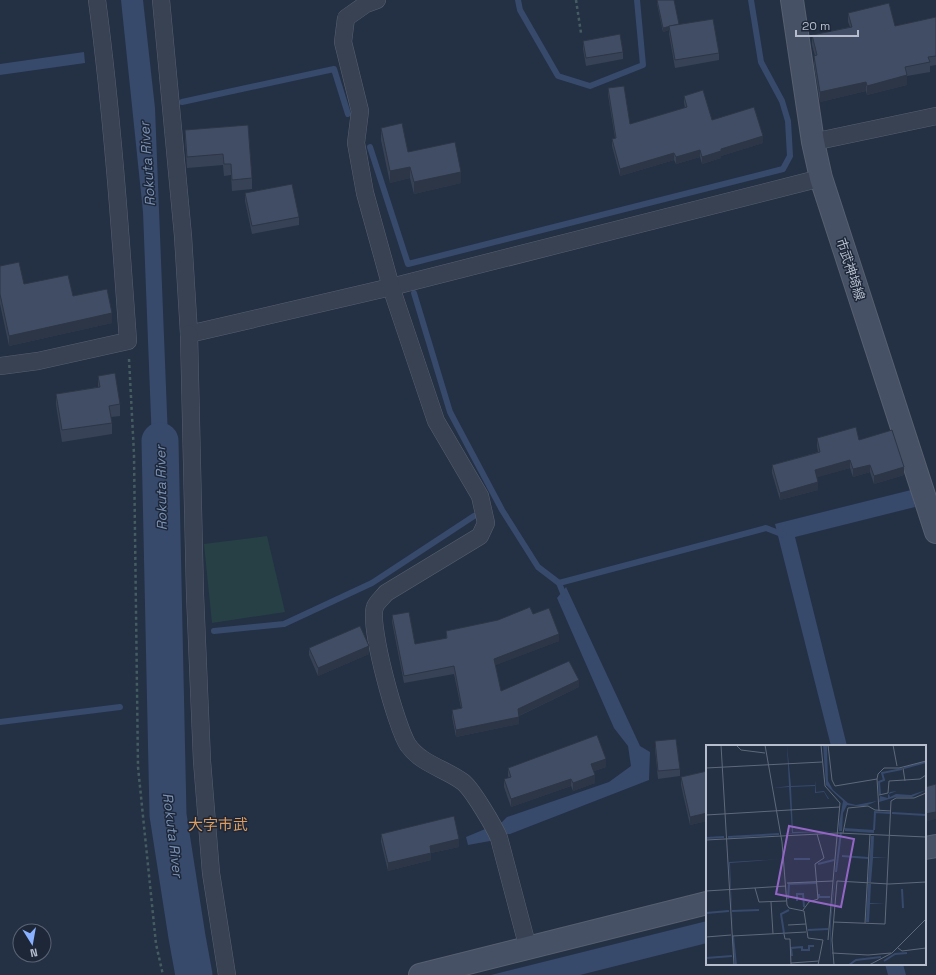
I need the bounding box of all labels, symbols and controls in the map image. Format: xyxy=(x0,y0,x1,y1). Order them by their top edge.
scale bar xyxy=(796,12,858,38)
text: 20 m xyxy=(802,18,830,34)
water label: Rokuta River xyxy=(135,119,159,207)
street label: 市武神埼線 xyxy=(832,236,869,303)
water label: Rokuta River xyxy=(151,444,171,531)
inset map xyxy=(706,745,926,965)
water label: Rokuta River xyxy=(159,792,187,880)
district label: 大字市武 xyxy=(188,815,248,834)
north arrow xyxy=(12,923,52,963)
text: N xyxy=(29,945,39,960)

